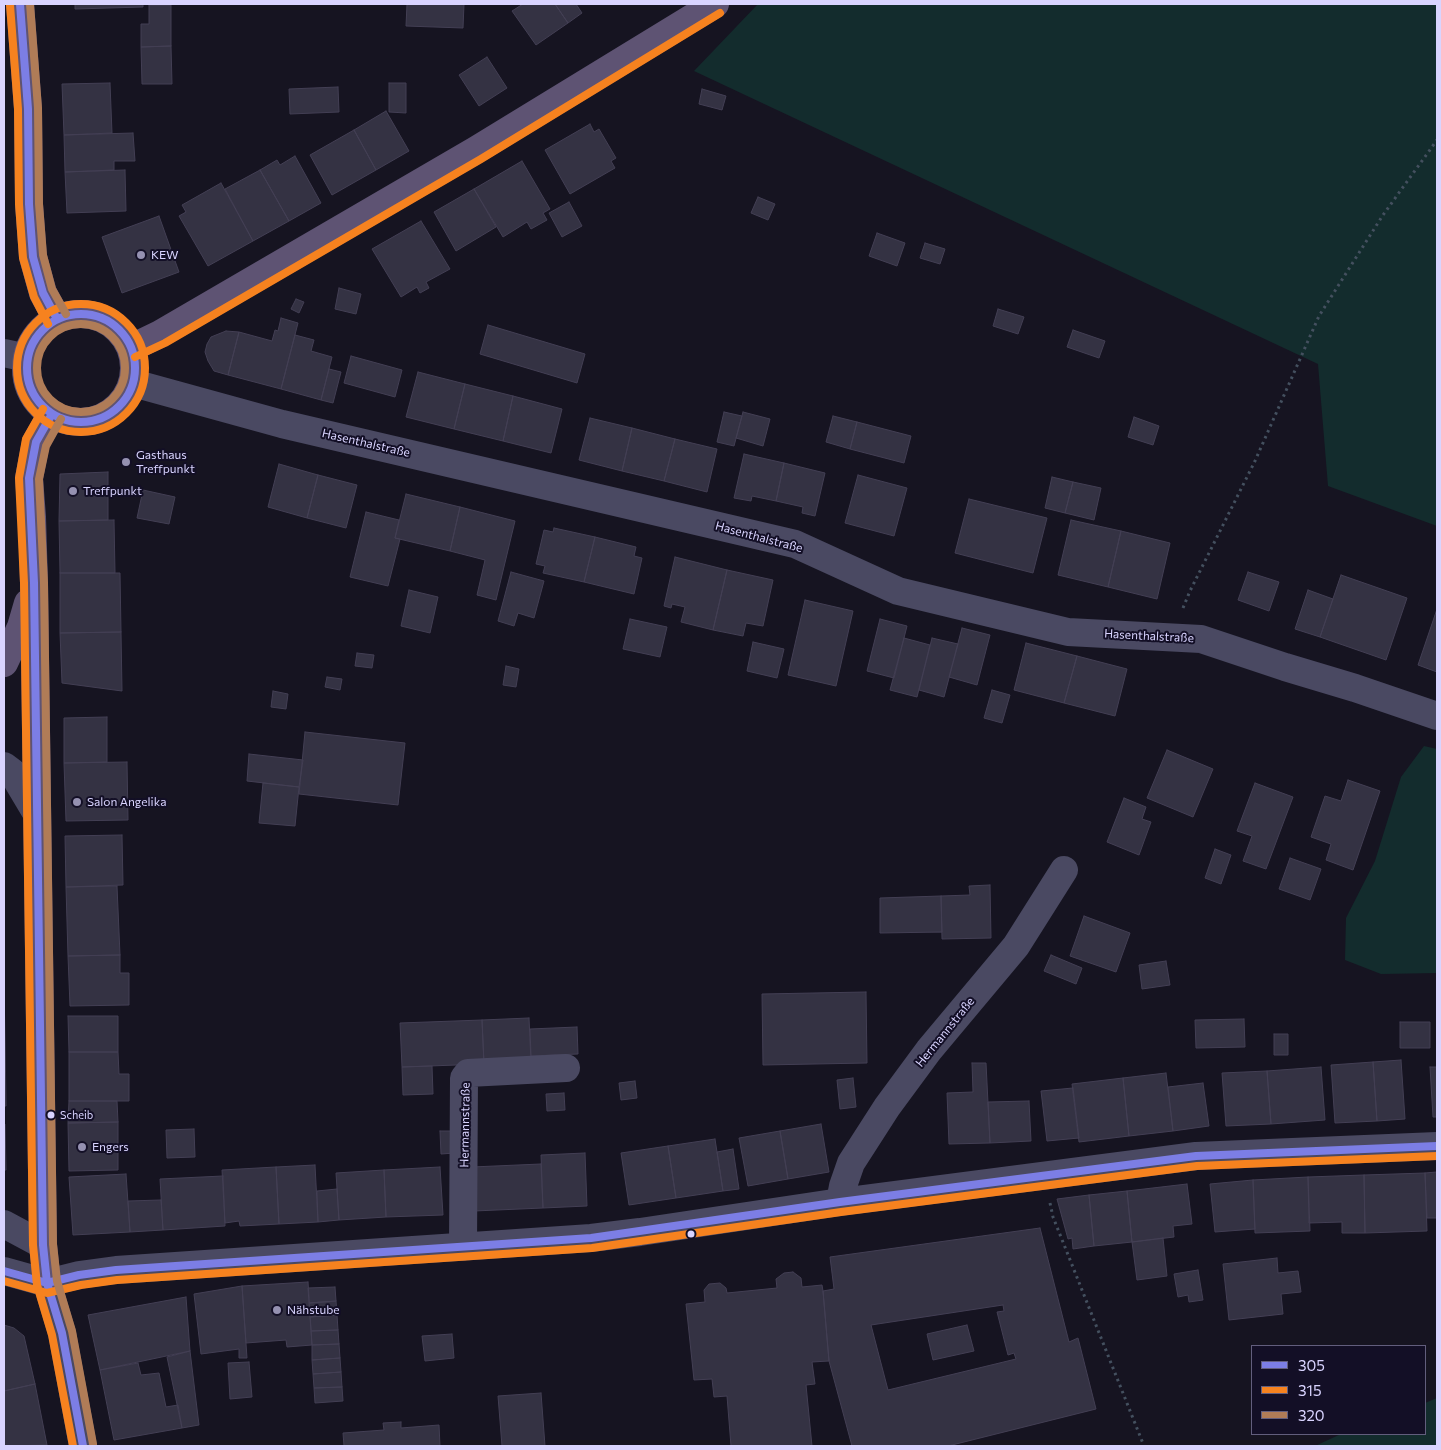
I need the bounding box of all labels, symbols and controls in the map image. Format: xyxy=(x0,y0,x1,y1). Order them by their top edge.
place label: KEW xyxy=(151,248,178,262)
marker: KEW xyxy=(135,249,147,261)
street label: Hasenthalstraße xyxy=(321,426,411,460)
place label: Gasthaus Treffpunkt xyxy=(136,448,195,476)
marker: Gasthaus Treffpunkt xyxy=(120,456,132,468)
place label: Treffpunkt xyxy=(83,484,142,498)
marker: Treffpunkt xyxy=(67,485,79,497)
street label: Hasenthalstraße xyxy=(714,518,804,556)
street label: Hasenthalstraße xyxy=(1104,626,1194,646)
place label: Salon Angelika xyxy=(87,795,166,809)
marker: Salon Angelika xyxy=(71,796,83,808)
street label: Hermannstraße xyxy=(912,994,978,1070)
street label: Hermannstraße xyxy=(457,1082,473,1168)
place label: Scheib xyxy=(60,1108,93,1122)
marker: Scheib xyxy=(46,1110,56,1120)
place label: Engers xyxy=(92,1140,129,1154)
marker: Engers xyxy=(76,1141,88,1153)
unlabelled marker xyxy=(686,1229,696,1239)
place label: Nähstube xyxy=(287,1303,340,1317)
marker: Nähstube xyxy=(271,1304,283,1316)
legend xyxy=(1251,1345,1426,1435)
text: 305 xyxy=(1298,1356,1325,1374)
text: 315 xyxy=(1298,1381,1322,1399)
text: 320 xyxy=(1298,1406,1325,1424)

